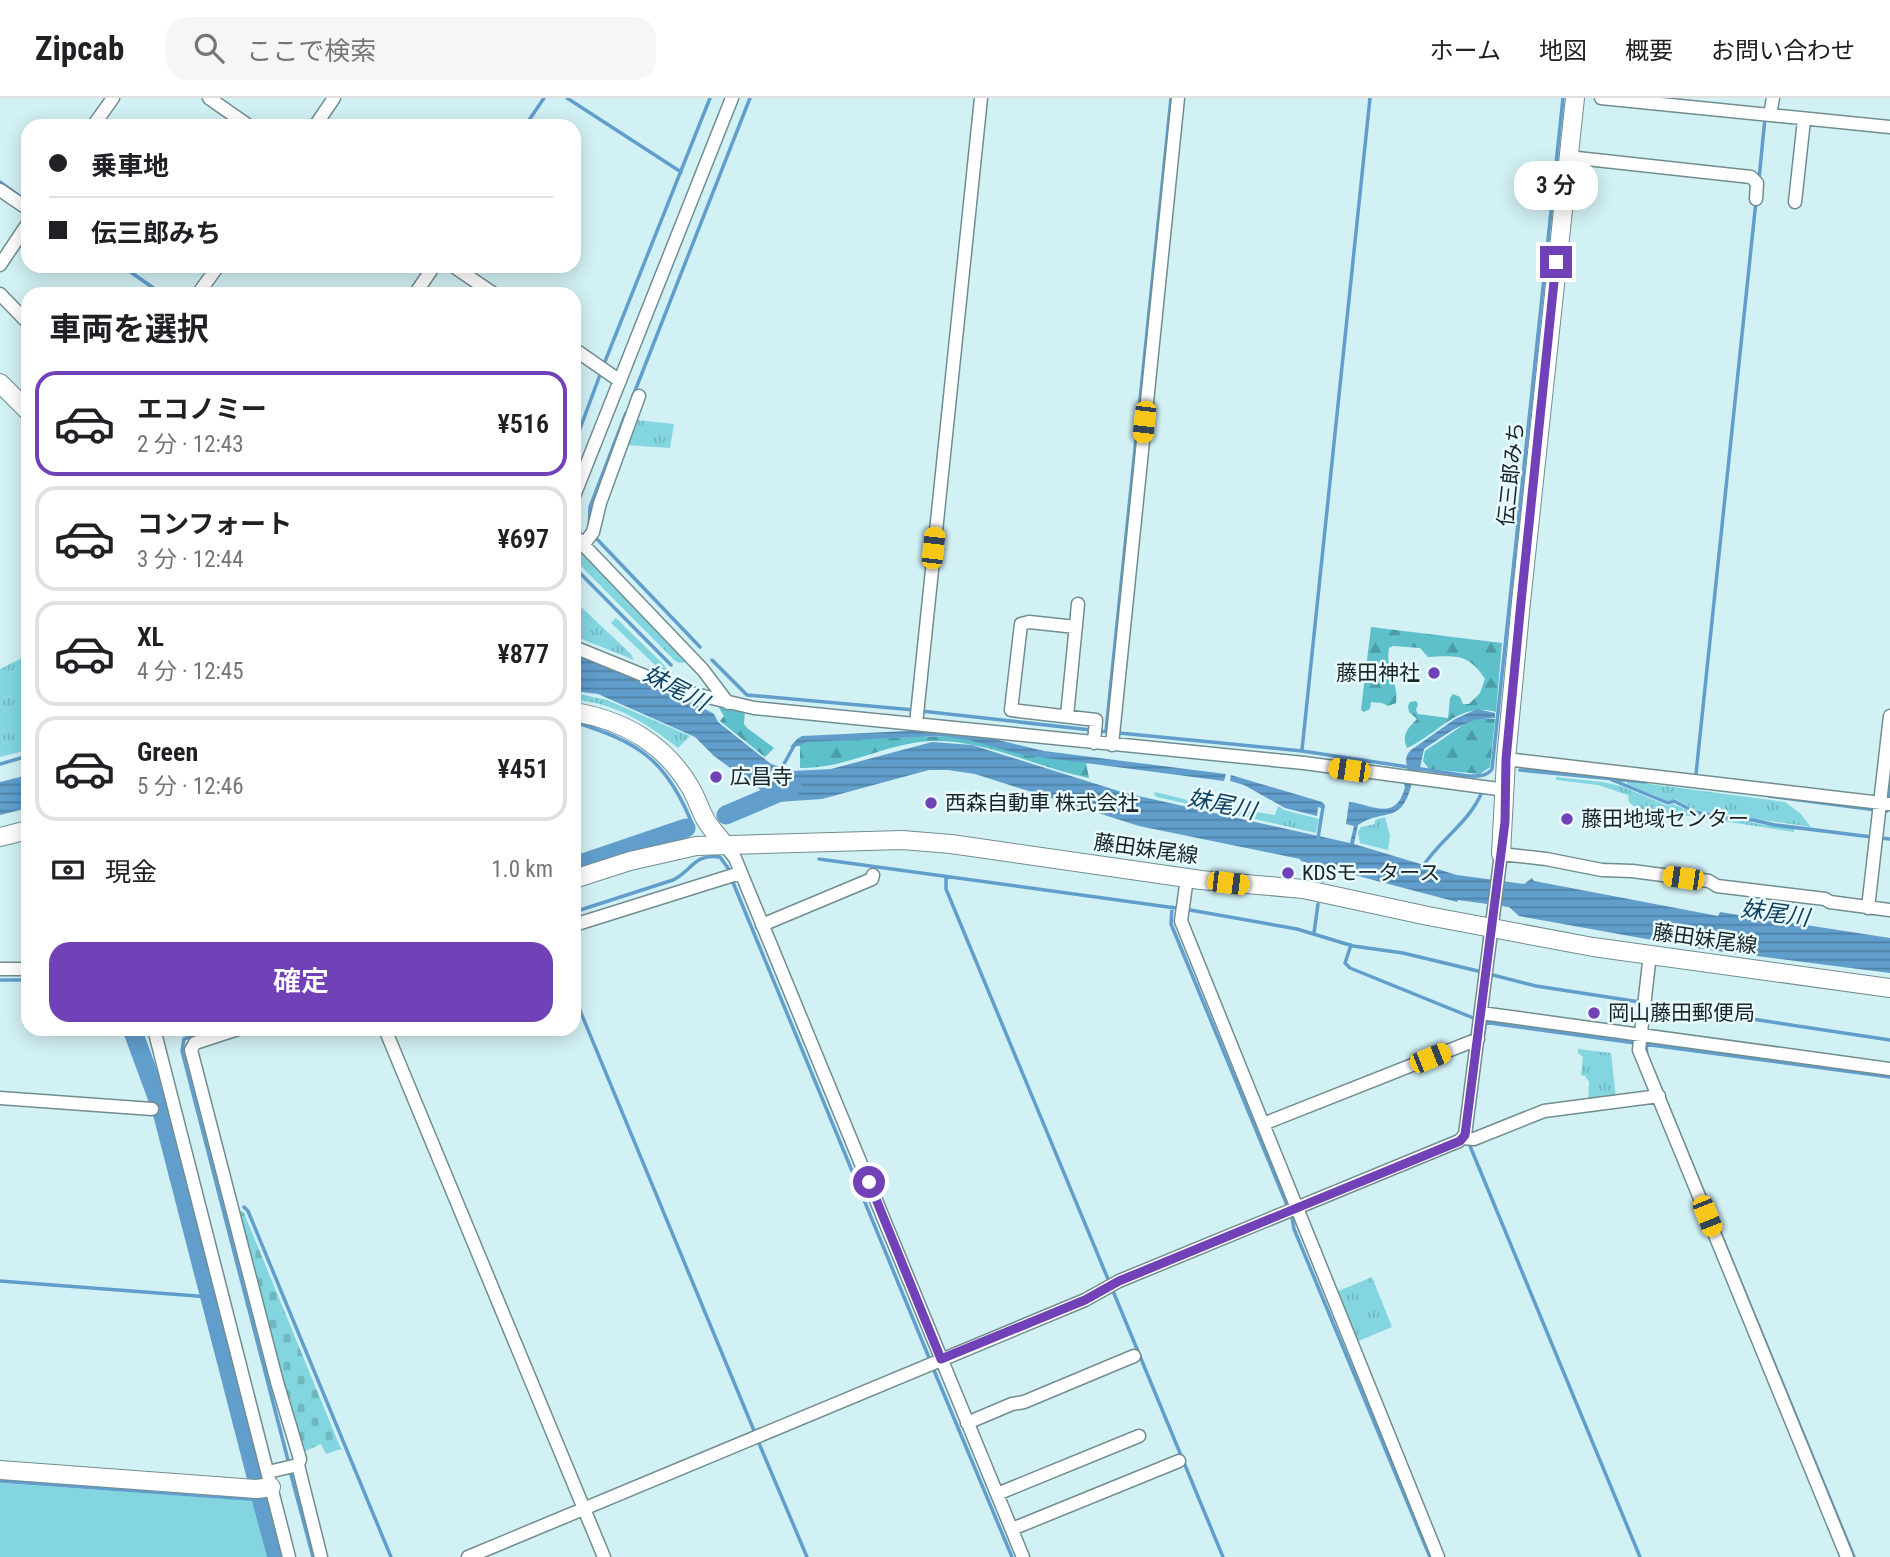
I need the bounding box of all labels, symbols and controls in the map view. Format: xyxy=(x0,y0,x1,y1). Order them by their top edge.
search box xyxy=(166,17,656,80)
text: Zipcab xyxy=(35,29,124,68)
icon: search xyxy=(190,29,228,67)
text: ここで検索 xyxy=(246,36,376,66)
text: ホーム xyxy=(1430,37,1501,65)
text: 地図 xyxy=(1539,37,1587,65)
text: 概要 xyxy=(1625,37,1673,65)
text: お問い合わせ xyxy=(1711,37,1855,65)
text: 乗車地 xyxy=(91,151,169,181)
callout: 3 分 xyxy=(1514,160,1598,209)
text: 3 分 xyxy=(1536,172,1576,199)
text: 伝三郎みち xyxy=(91,218,221,248)
route end xyxy=(1540,246,1572,278)
text: 車両を選択 xyxy=(49,310,209,348)
icon: car xyxy=(53,392,116,455)
text: エコノミー xyxy=(137,394,267,424)
car xyxy=(1132,400,1157,444)
text: ¥516 xyxy=(497,409,549,439)
street label: 伝三郎みち xyxy=(1494,421,1528,527)
text: 2 分 · 12:43 xyxy=(137,431,244,458)
icon: car xyxy=(53,507,116,570)
text: コンフォート xyxy=(137,509,292,539)
text: ¥697 xyxy=(497,524,549,554)
car xyxy=(921,526,946,570)
text: 3 分 · 12:44 xyxy=(137,546,244,573)
icon: car xyxy=(53,622,116,685)
text: XL xyxy=(137,622,164,652)
text: ¥877 xyxy=(497,639,549,669)
text: 4 分 · 12:45 xyxy=(137,658,244,685)
water label: 妹尾川 xyxy=(639,660,715,718)
place label: 藤田神社 xyxy=(1336,661,1420,685)
marker: 藤田神社 xyxy=(1426,665,1442,681)
icon: car xyxy=(53,737,116,800)
text: Green xyxy=(137,737,198,767)
text: ¥451 xyxy=(497,754,549,784)
car xyxy=(1327,757,1372,783)
place label: 広昌寺 xyxy=(730,765,793,789)
marker: 広昌寺 xyxy=(708,769,724,785)
text: 5 分 · 12:46 xyxy=(137,773,244,800)
water label: 妹尾川 xyxy=(1185,784,1261,825)
place label: 西森自動車 株式会社 xyxy=(945,791,1139,815)
marker: 西森自動車 株式会社 xyxy=(923,795,939,811)
place label: 藤田地域センター xyxy=(1581,807,1749,831)
marker: 藤田地域センター xyxy=(1559,811,1575,827)
street label: 藤田妹尾線 xyxy=(1092,830,1200,868)
icon: cash xyxy=(49,851,87,889)
text: 1.0 km xyxy=(491,856,553,883)
text: 現金 xyxy=(105,857,157,887)
place label: KDSモータース xyxy=(1302,861,1440,885)
marker: KDSモータース xyxy=(1280,865,1296,881)
car xyxy=(1661,865,1706,891)
car xyxy=(1206,870,1251,896)
water label: 妹尾川 xyxy=(1739,895,1814,932)
street label: 藤田妹尾線 xyxy=(1651,920,1759,958)
button: 確定 xyxy=(49,942,553,1022)
place label: 岡山藤田郵便局 xyxy=(1608,1001,1755,1025)
marker: 岡山藤田郵便局 xyxy=(1586,1005,1602,1021)
car xyxy=(1407,1040,1454,1076)
route start xyxy=(853,1166,885,1198)
car xyxy=(1690,1193,1725,1239)

